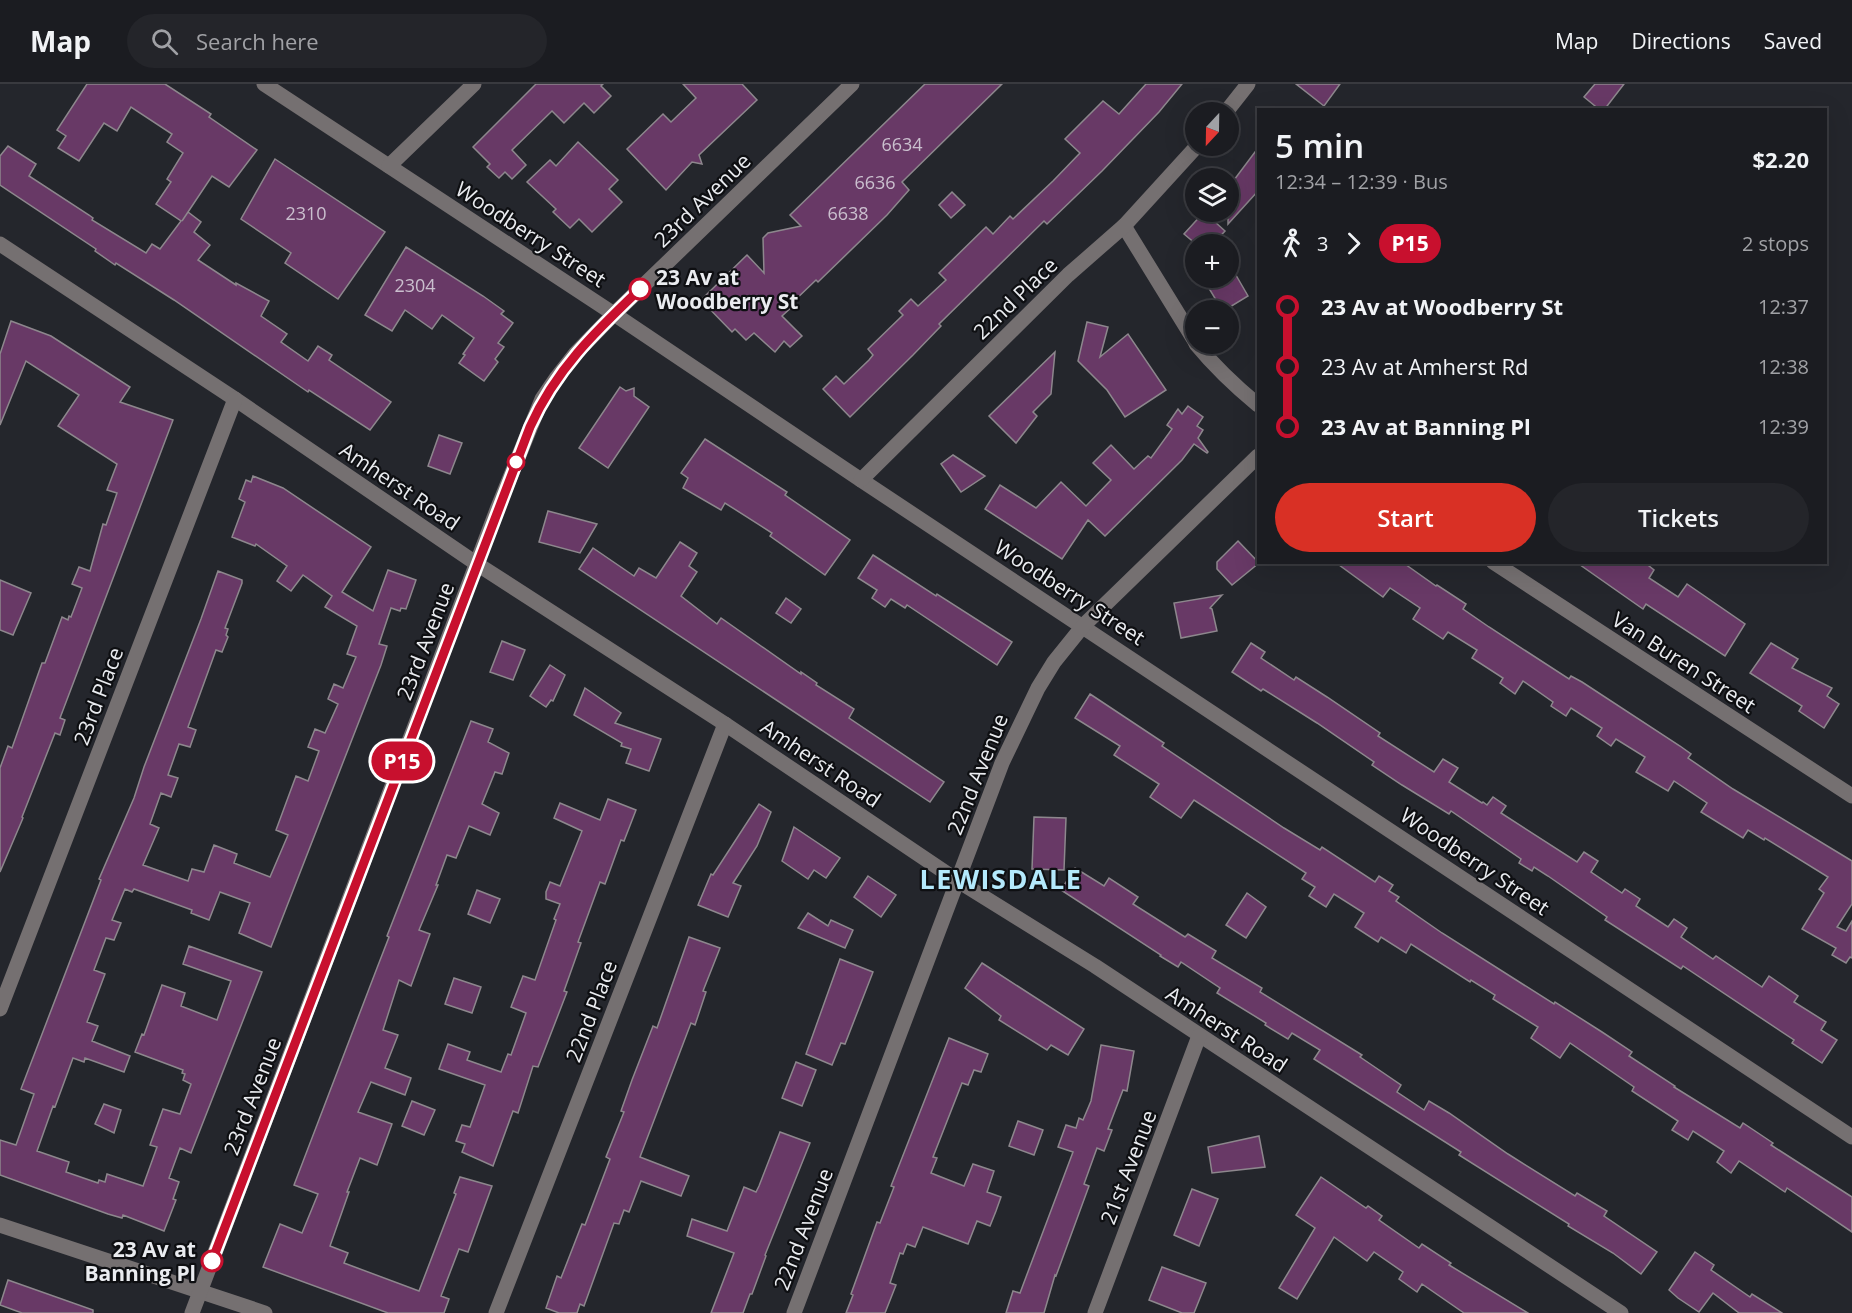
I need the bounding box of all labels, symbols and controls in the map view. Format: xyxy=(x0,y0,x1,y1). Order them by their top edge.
search box xyxy=(127,14,547,68)
text: Map xyxy=(30,22,91,60)
icon: search xyxy=(148,25,181,58)
text: Search here xyxy=(196,26,319,56)
text: Map xyxy=(1555,27,1598,55)
text: Directions xyxy=(1631,27,1731,55)
text: Saved xyxy=(1764,27,1822,55)
north arrow xyxy=(1185,102,1239,156)
map controls xyxy=(1185,102,1239,354)
text: 5 min xyxy=(1275,123,1364,168)
house number: 6634 xyxy=(881,132,923,156)
text: $2.20 xyxy=(1752,144,1809,174)
street label: 23rd Avenue xyxy=(648,147,756,253)
button: layers xyxy=(1185,168,1239,222)
text: 12:34 – 12:39 · Bus xyxy=(1275,168,1448,195)
house number: 6636 xyxy=(854,170,896,194)
street label: Woodberry Street xyxy=(450,175,612,293)
house number: 2310 xyxy=(285,201,327,225)
house number: 6638 xyxy=(827,201,869,225)
icon: walk xyxy=(1275,227,1308,260)
icon: forward xyxy=(1337,227,1370,260)
text: P15 xyxy=(1391,229,1429,257)
text: 3 xyxy=(1317,230,1328,257)
text: 2 stops xyxy=(1742,230,1809,257)
button: + xyxy=(1185,234,1239,288)
street label: 22nd Place xyxy=(967,251,1063,345)
place label: 23 Av at Woodberry St xyxy=(656,263,798,315)
house number: 2304 xyxy=(394,273,436,297)
marker: 23 Av at Woodberry St xyxy=(629,278,651,300)
text: 23 Av at Woodberry St xyxy=(1321,291,1563,321)
text: 12:37 xyxy=(1758,293,1809,320)
button: − xyxy=(1185,300,1239,354)
text: 23 Av at Amherst Rd xyxy=(1321,351,1528,381)
text: 12:38 xyxy=(1758,353,1809,380)
text: 23 Av at Banning Pl xyxy=(1321,411,1531,441)
text: 12:39 xyxy=(1758,413,1809,440)
street label: Amherst Road xyxy=(335,436,465,536)
unlabelled marker xyxy=(507,453,525,471)
button: Start xyxy=(1275,483,1536,552)
button: Tickets xyxy=(1548,483,1809,552)
street label: Woodberry Street xyxy=(989,533,1151,651)
street label: 23rd Avenue xyxy=(390,578,460,704)
street label: Van Buren Street xyxy=(1607,605,1761,719)
street label: 23rd Place xyxy=(67,643,129,749)
street label: 22nd Avenue xyxy=(940,709,1014,839)
street label: Amherst Road xyxy=(756,713,886,813)
line badge: P15 xyxy=(368,742,436,780)
text: P15 xyxy=(383,747,421,775)
street label: Woodberry Street xyxy=(1395,801,1555,921)
district label: LEWISDALE xyxy=(920,860,1082,897)
street label: 22nd Place xyxy=(559,956,623,1066)
street label: Amherst Road xyxy=(1161,979,1293,1079)
street label: 23rd Avenue xyxy=(217,1033,287,1159)
street label: 21st Avenue xyxy=(1093,1106,1163,1228)
street label: 22nd Avenue xyxy=(767,1164,839,1294)
place label: 23 Av at Banning Pl xyxy=(84,1235,196,1287)
marker: 23 Av at Banning Pl xyxy=(201,1250,223,1272)

